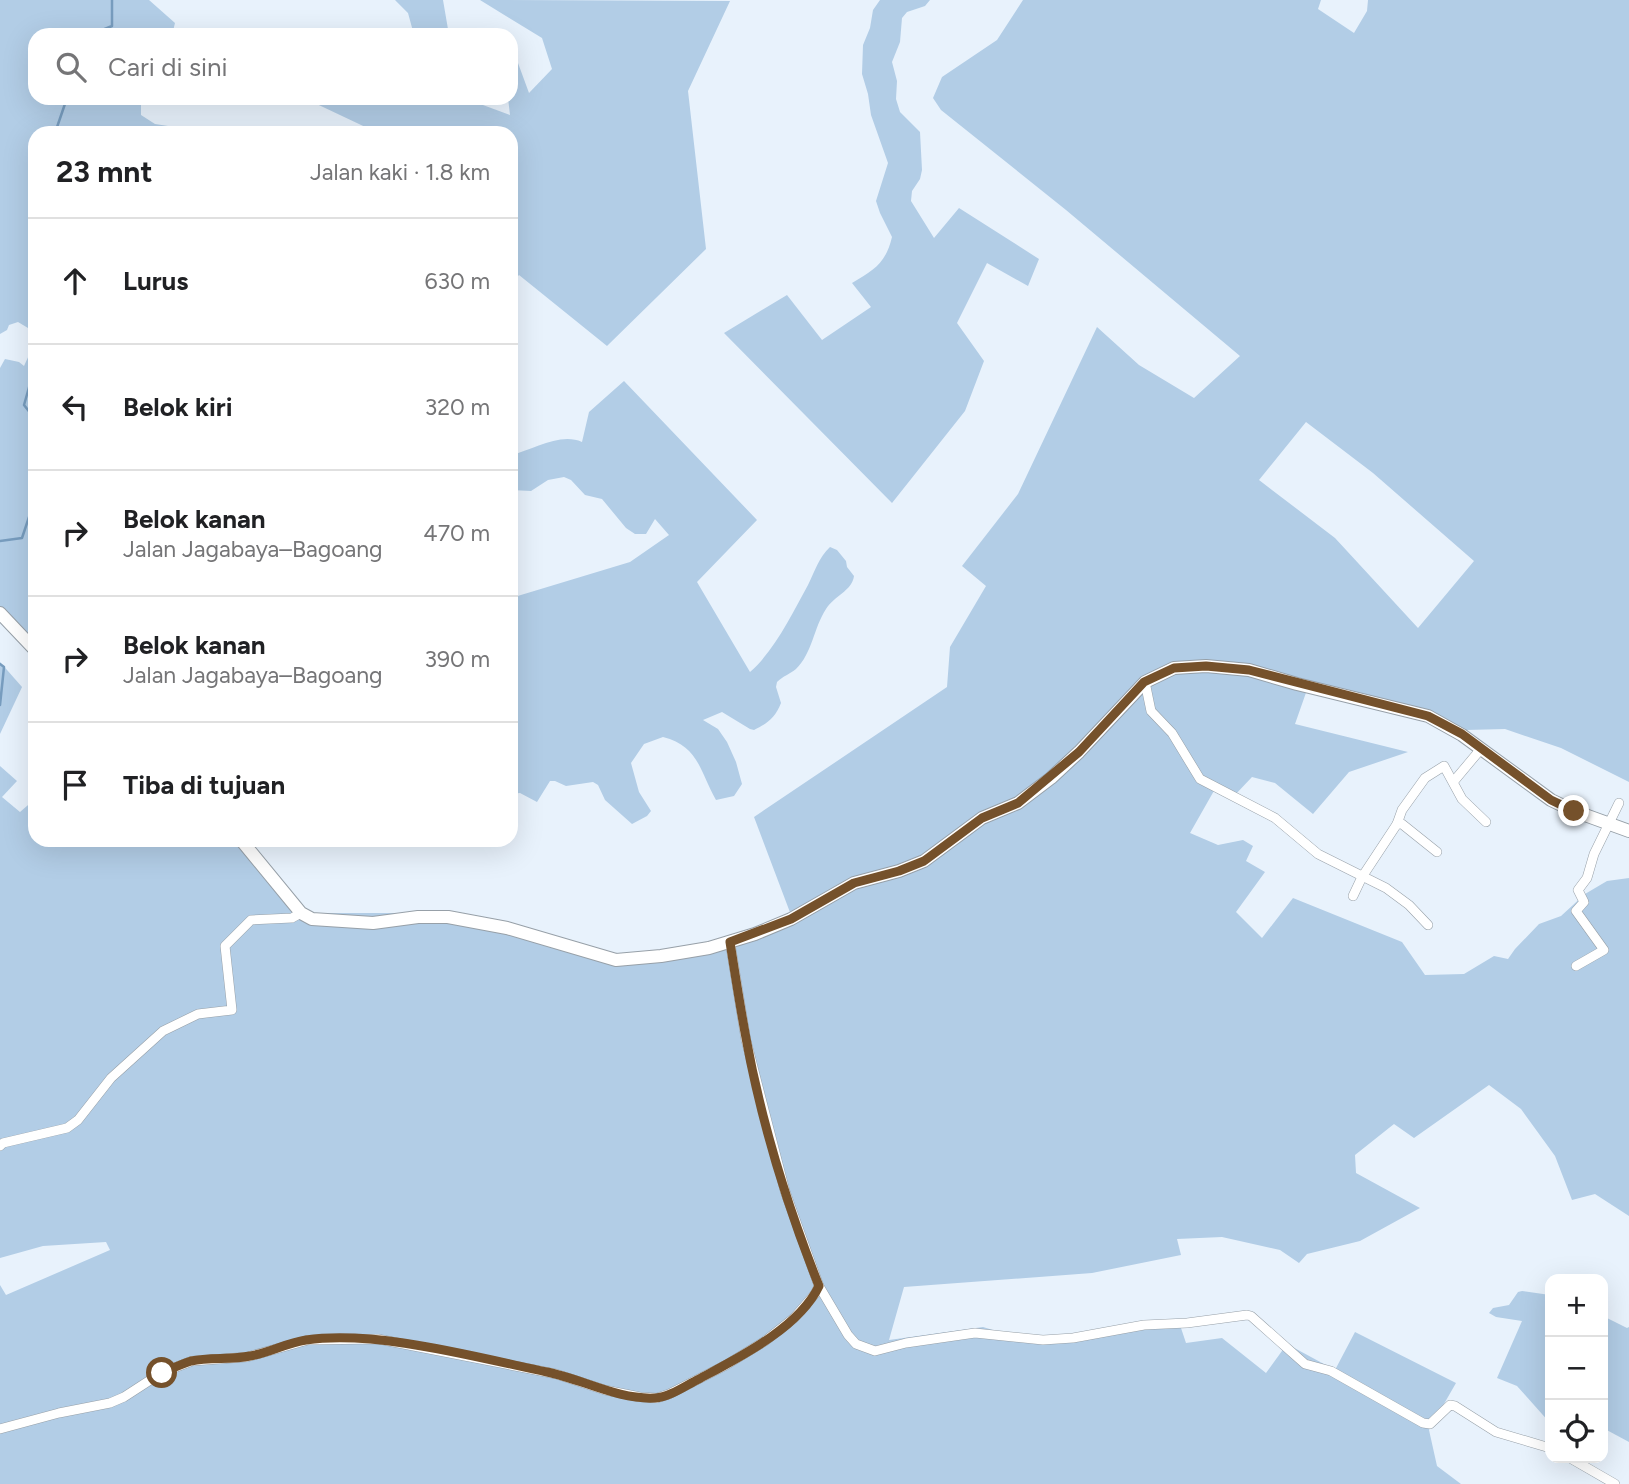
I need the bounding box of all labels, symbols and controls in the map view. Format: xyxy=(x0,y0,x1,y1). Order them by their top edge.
search box xyxy=(28,28,518,105)
icon: search xyxy=(52,48,90,86)
text: Cari di sini xyxy=(108,51,228,83)
text: 23 mnt xyxy=(56,153,152,190)
text: Jalan kaki · 1.8 km xyxy=(310,158,490,186)
icon: ahead xyxy=(56,262,94,300)
text: Lurus xyxy=(123,265,188,297)
text: 630 m xyxy=(424,267,490,295)
icon: left xyxy=(56,388,94,426)
text: Belok kiri xyxy=(123,391,232,423)
text: 320 m xyxy=(425,393,490,421)
text: Belok kanan xyxy=(123,503,266,535)
icon: right xyxy=(56,514,94,552)
text: 470 m xyxy=(423,519,490,547)
text: Jalan Jagabaya–Bagoang xyxy=(123,535,383,563)
text: Belok kanan xyxy=(123,629,266,661)
icon: right xyxy=(56,640,94,678)
text: 390 m xyxy=(424,645,490,673)
text: Jalan Jagabaya–Bagoang xyxy=(123,661,383,689)
icon: arrive xyxy=(56,766,94,804)
text: Tiba di tujuan xyxy=(123,769,285,801)
route end xyxy=(1558,795,1589,826)
map controls xyxy=(1545,1274,1608,1463)
button: + xyxy=(1545,1274,1608,1337)
button: − xyxy=(1545,1337,1608,1400)
route start xyxy=(146,1357,177,1388)
button: locate xyxy=(1545,1400,1608,1463)

